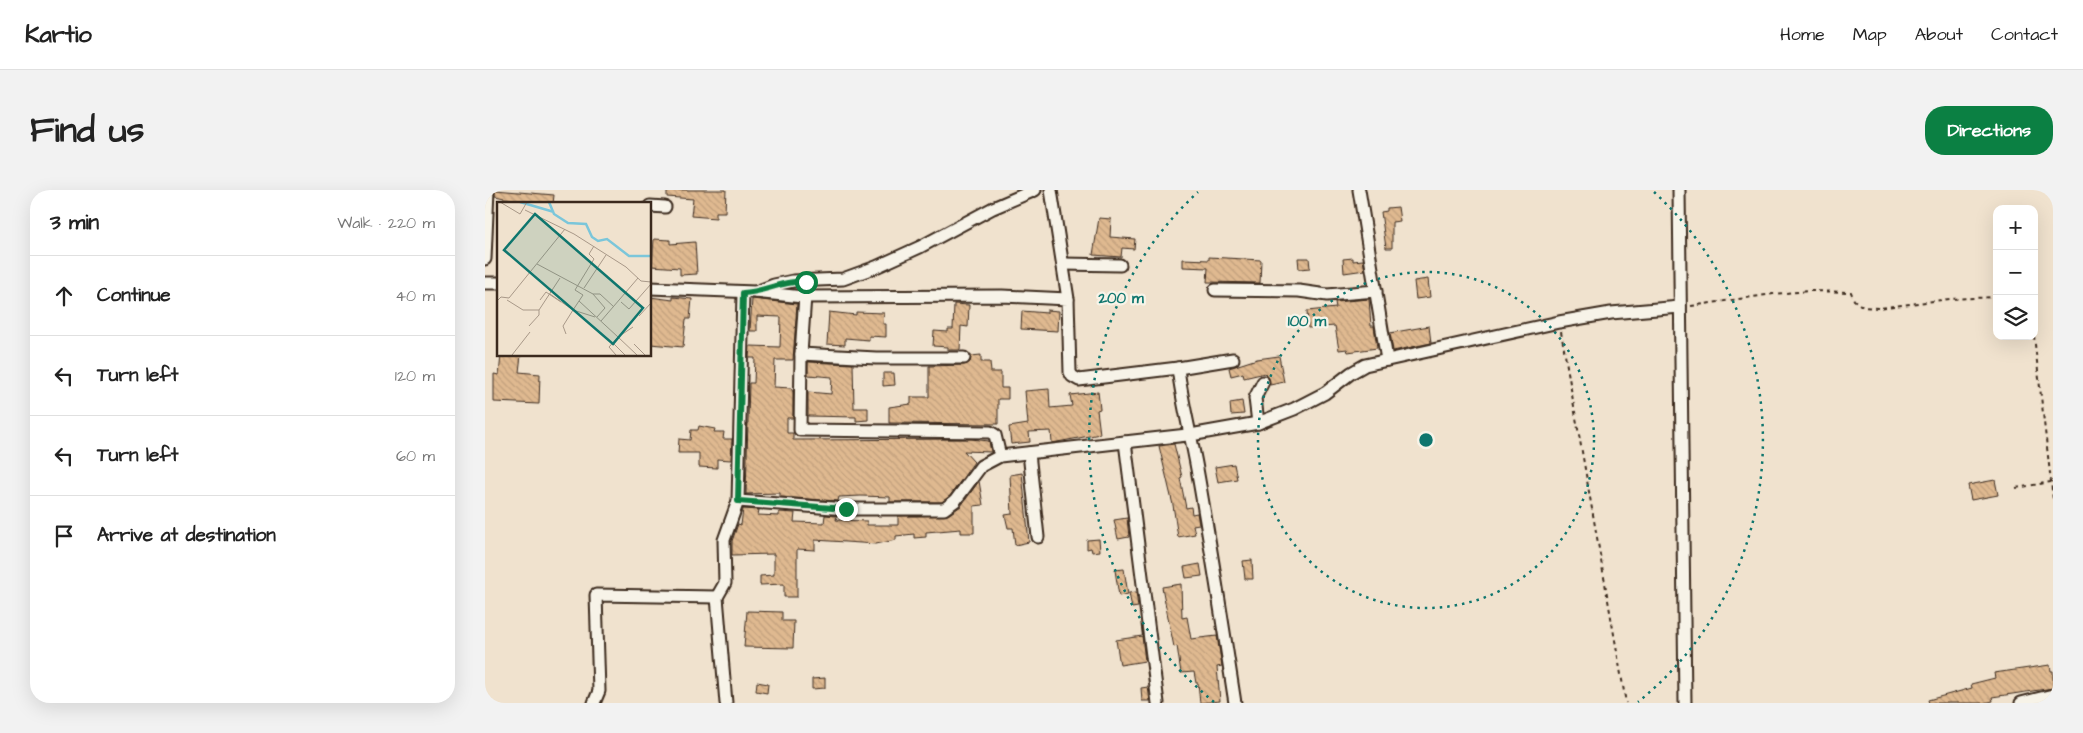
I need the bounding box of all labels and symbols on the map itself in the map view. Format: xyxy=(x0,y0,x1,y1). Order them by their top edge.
inset map xyxy=(497,202,651,356)
route start xyxy=(795,271,818,294)
text: 200 m xyxy=(1097,288,1144,309)
text: 100 m xyxy=(1288,311,1327,332)
centre of rings xyxy=(1417,431,1435,449)
route end xyxy=(835,498,858,521)

